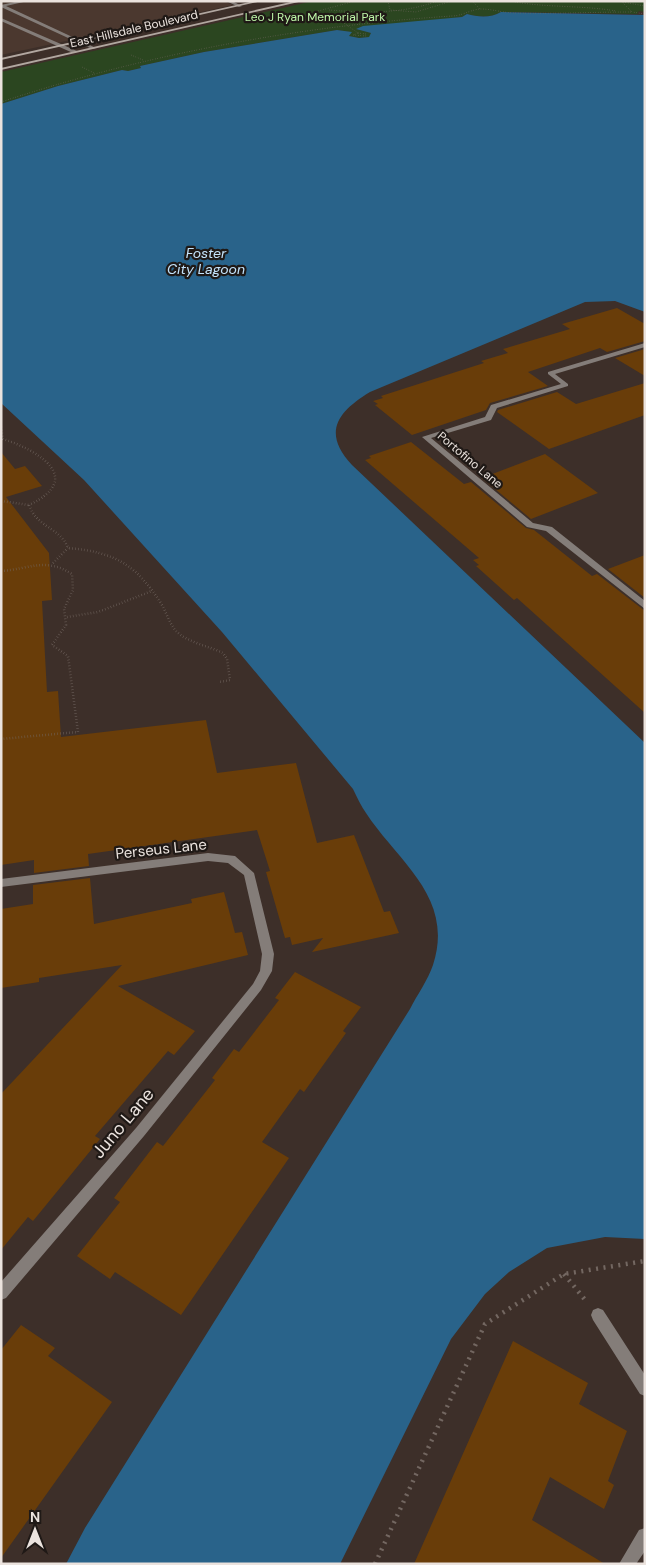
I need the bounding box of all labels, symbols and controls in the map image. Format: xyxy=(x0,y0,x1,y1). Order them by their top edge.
street label: East Hillsdale Boulevard xyxy=(68,6,200,52)
park label: Leo J Ryan Memorial Park xyxy=(245,9,385,25)
water label: Foster City Lagoon xyxy=(167,244,245,278)
street label: Portofino Lane xyxy=(434,428,506,492)
street label: Perseus Lane xyxy=(114,834,208,864)
street label: Juno Lane xyxy=(86,1083,160,1163)
north arrow xyxy=(10,1505,60,1555)
text: N xyxy=(30,1508,40,1526)

